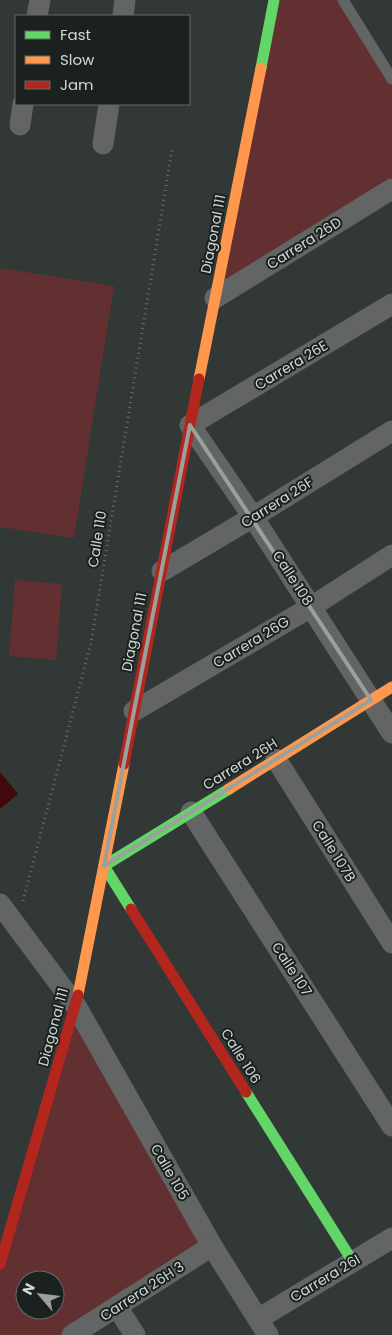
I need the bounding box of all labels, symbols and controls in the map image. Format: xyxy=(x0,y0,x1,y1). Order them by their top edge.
legend xyxy=(15,15,190,105)
text: Fast xyxy=(60,24,91,45)
text: Slow xyxy=(60,49,95,70)
text: Jam xyxy=(60,74,94,95)
street label: Diagonal 111 xyxy=(196,193,230,275)
street label: Carrera 26D xyxy=(263,212,345,274)
street label: Carrera 26E xyxy=(251,335,331,395)
street label: Carrera 26F xyxy=(237,472,317,532)
street label: Calle 110 xyxy=(83,509,111,569)
street label: Calle 108 xyxy=(268,547,318,609)
street label: Diagonal 111 xyxy=(117,591,151,673)
street label: Carrera 26G xyxy=(209,611,293,673)
street label: Carrera 26H xyxy=(199,733,281,795)
street label: Calle 107B xyxy=(307,816,361,886)
street label: Calle 107 xyxy=(267,938,317,1000)
street label: Diagonal 111 xyxy=(33,986,73,1068)
street label: Calle 106 xyxy=(216,1025,266,1088)
street label: Calle 105 xyxy=(146,1140,194,1204)
street label: Carrera 26I xyxy=(286,1249,364,1307)
street label: Carrera 26H 3 xyxy=(96,1256,188,1326)
north arrow xyxy=(15,1270,65,1320)
text: N xyxy=(17,1280,40,1298)

